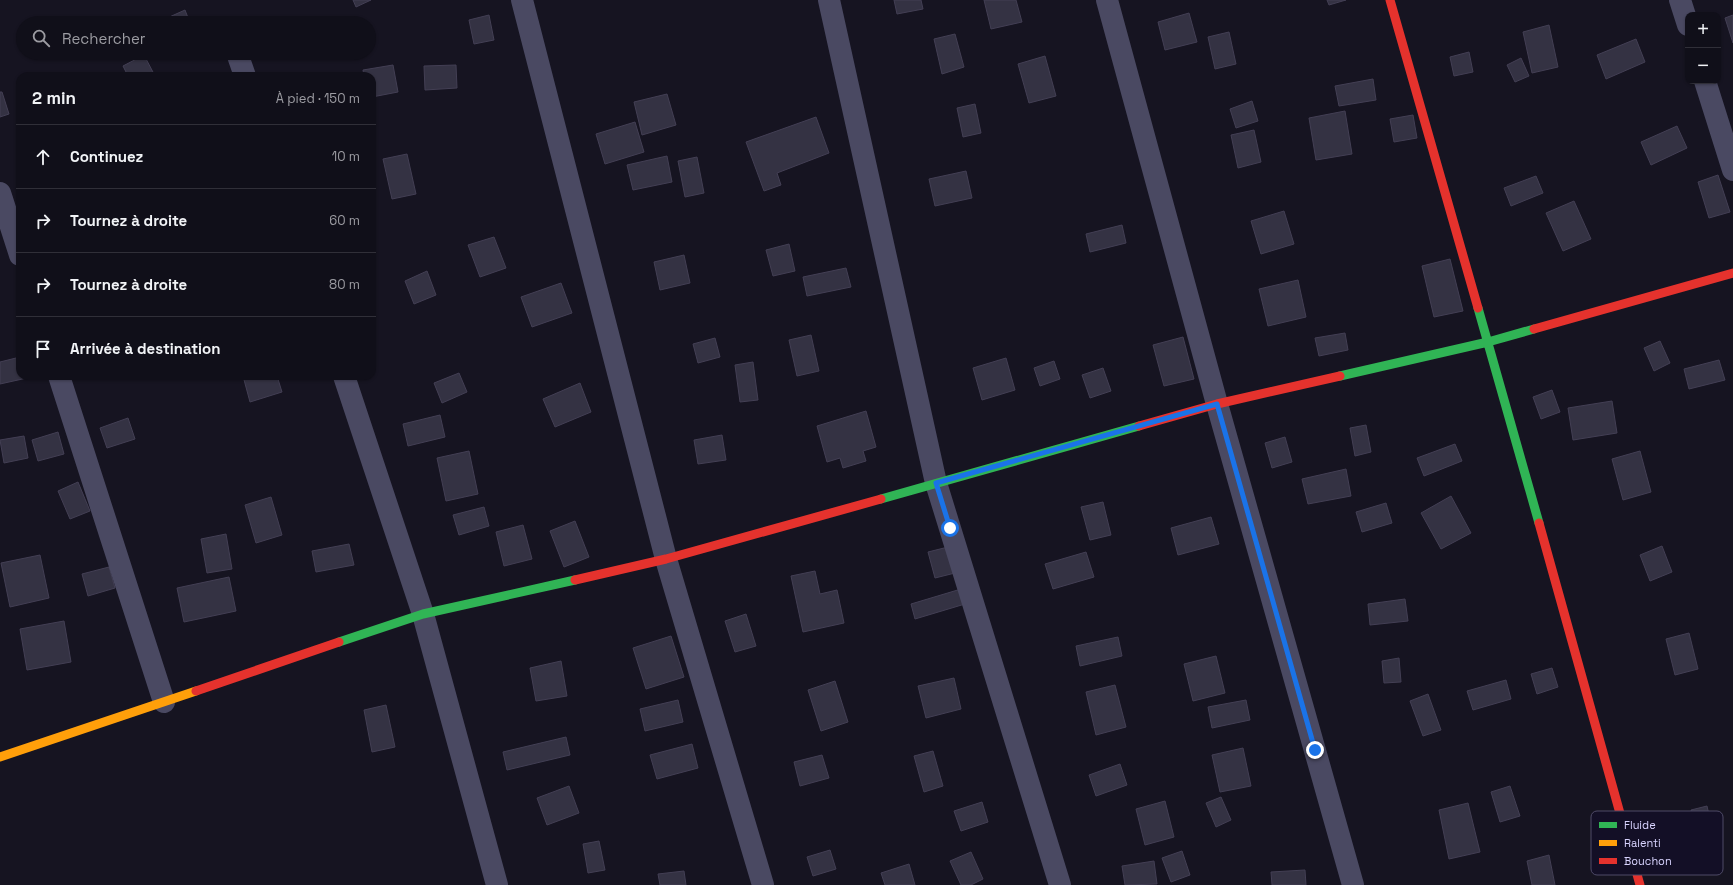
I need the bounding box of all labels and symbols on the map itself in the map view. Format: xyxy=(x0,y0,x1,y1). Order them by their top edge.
route start xyxy=(941,519,959,537)
route end xyxy=(1306,741,1324,759)
legend xyxy=(1591,811,1723,875)
text: Fluide xyxy=(1624,818,1656,832)
text: Ralenti xyxy=(1624,836,1661,850)
text: Bouchon xyxy=(1624,854,1672,868)

